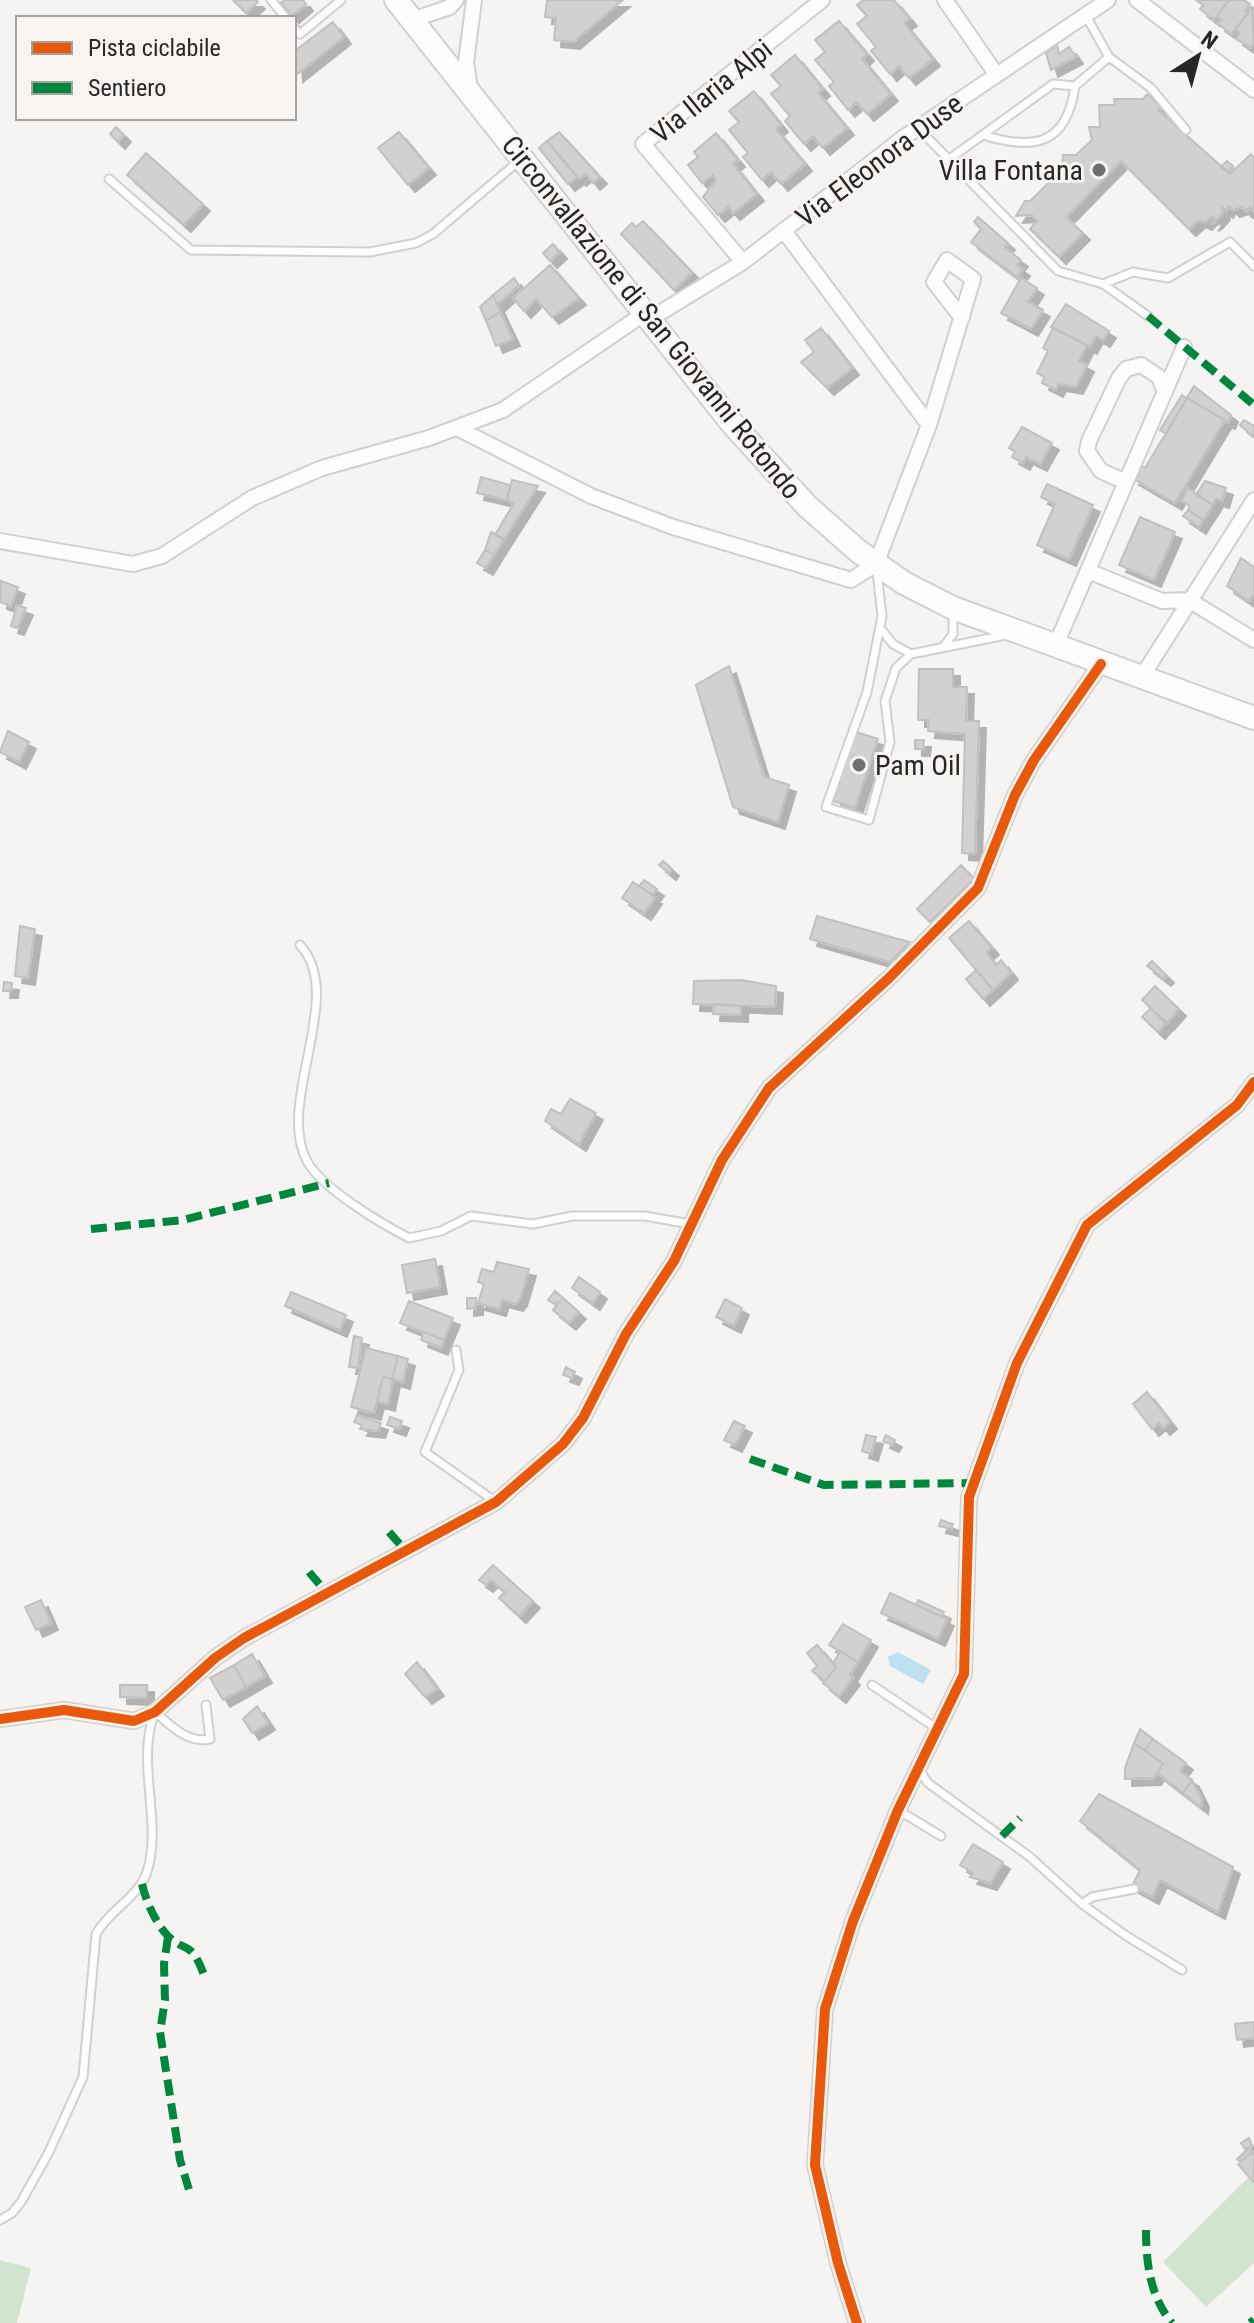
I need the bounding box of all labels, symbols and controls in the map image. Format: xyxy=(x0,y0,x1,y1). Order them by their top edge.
legend xyxy=(16,16,296,120)
north arrow xyxy=(1158,16,1238,96)
text: N xyxy=(1197,26,1222,54)
street label: Via Ilaria Alpi xyxy=(644,32,779,150)
text: Pista ciclabile xyxy=(88,34,221,62)
text: Sentiero xyxy=(88,74,166,102)
street label: Via Eleonora Duse xyxy=(789,87,969,234)
street label: Circonvallazione di San Giovanni Rotondo xyxy=(495,129,808,506)
place label: Villa Fontana xyxy=(939,154,1083,187)
marker: Villa Fontana xyxy=(1090,161,1108,179)
place label: Pam Oil xyxy=(875,749,961,782)
marker: Pam Oil xyxy=(850,756,868,774)

